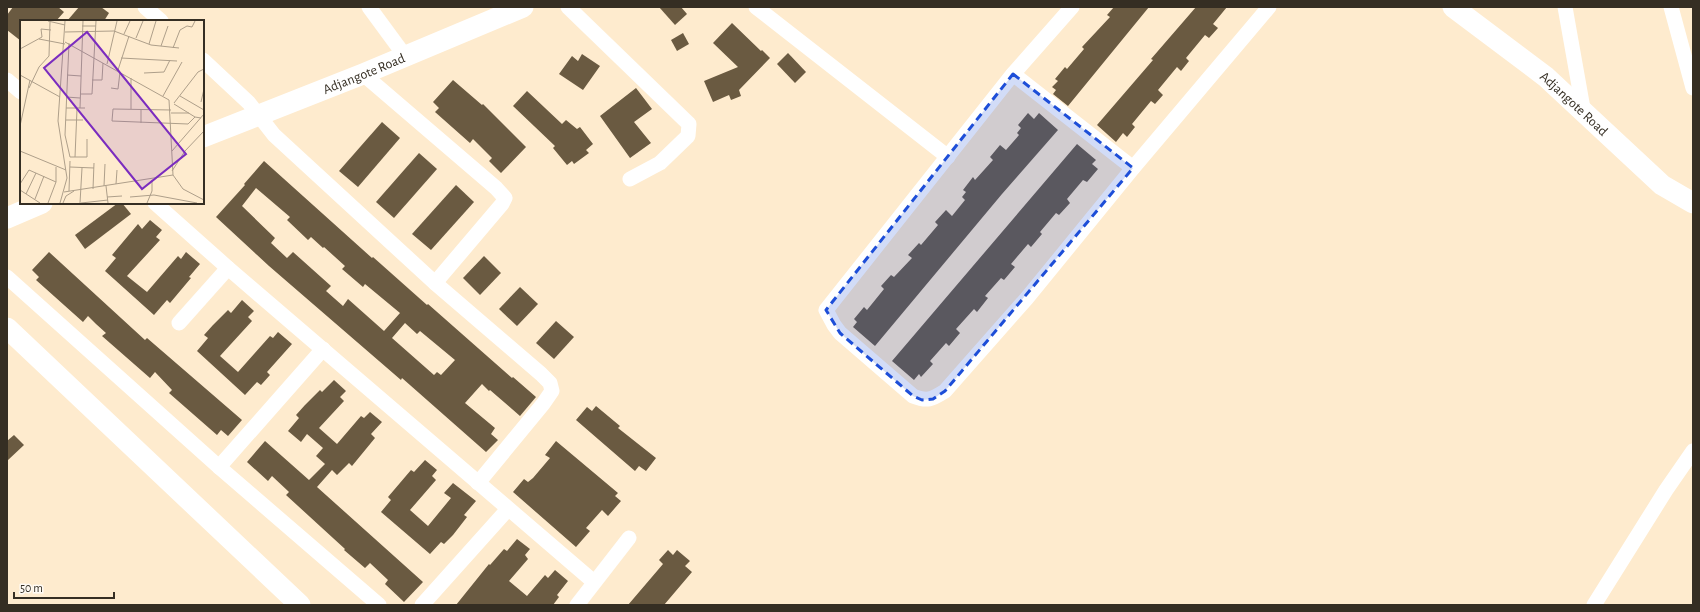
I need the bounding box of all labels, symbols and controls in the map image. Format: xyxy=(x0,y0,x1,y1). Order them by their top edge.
inset map xyxy=(20,20,204,204)
street label: Adjangote Road xyxy=(321,51,407,97)
street label: Adjangote Road xyxy=(1537,69,1610,139)
scale bar xyxy=(14,574,114,600)
text: 50 m xyxy=(20,582,43,594)

